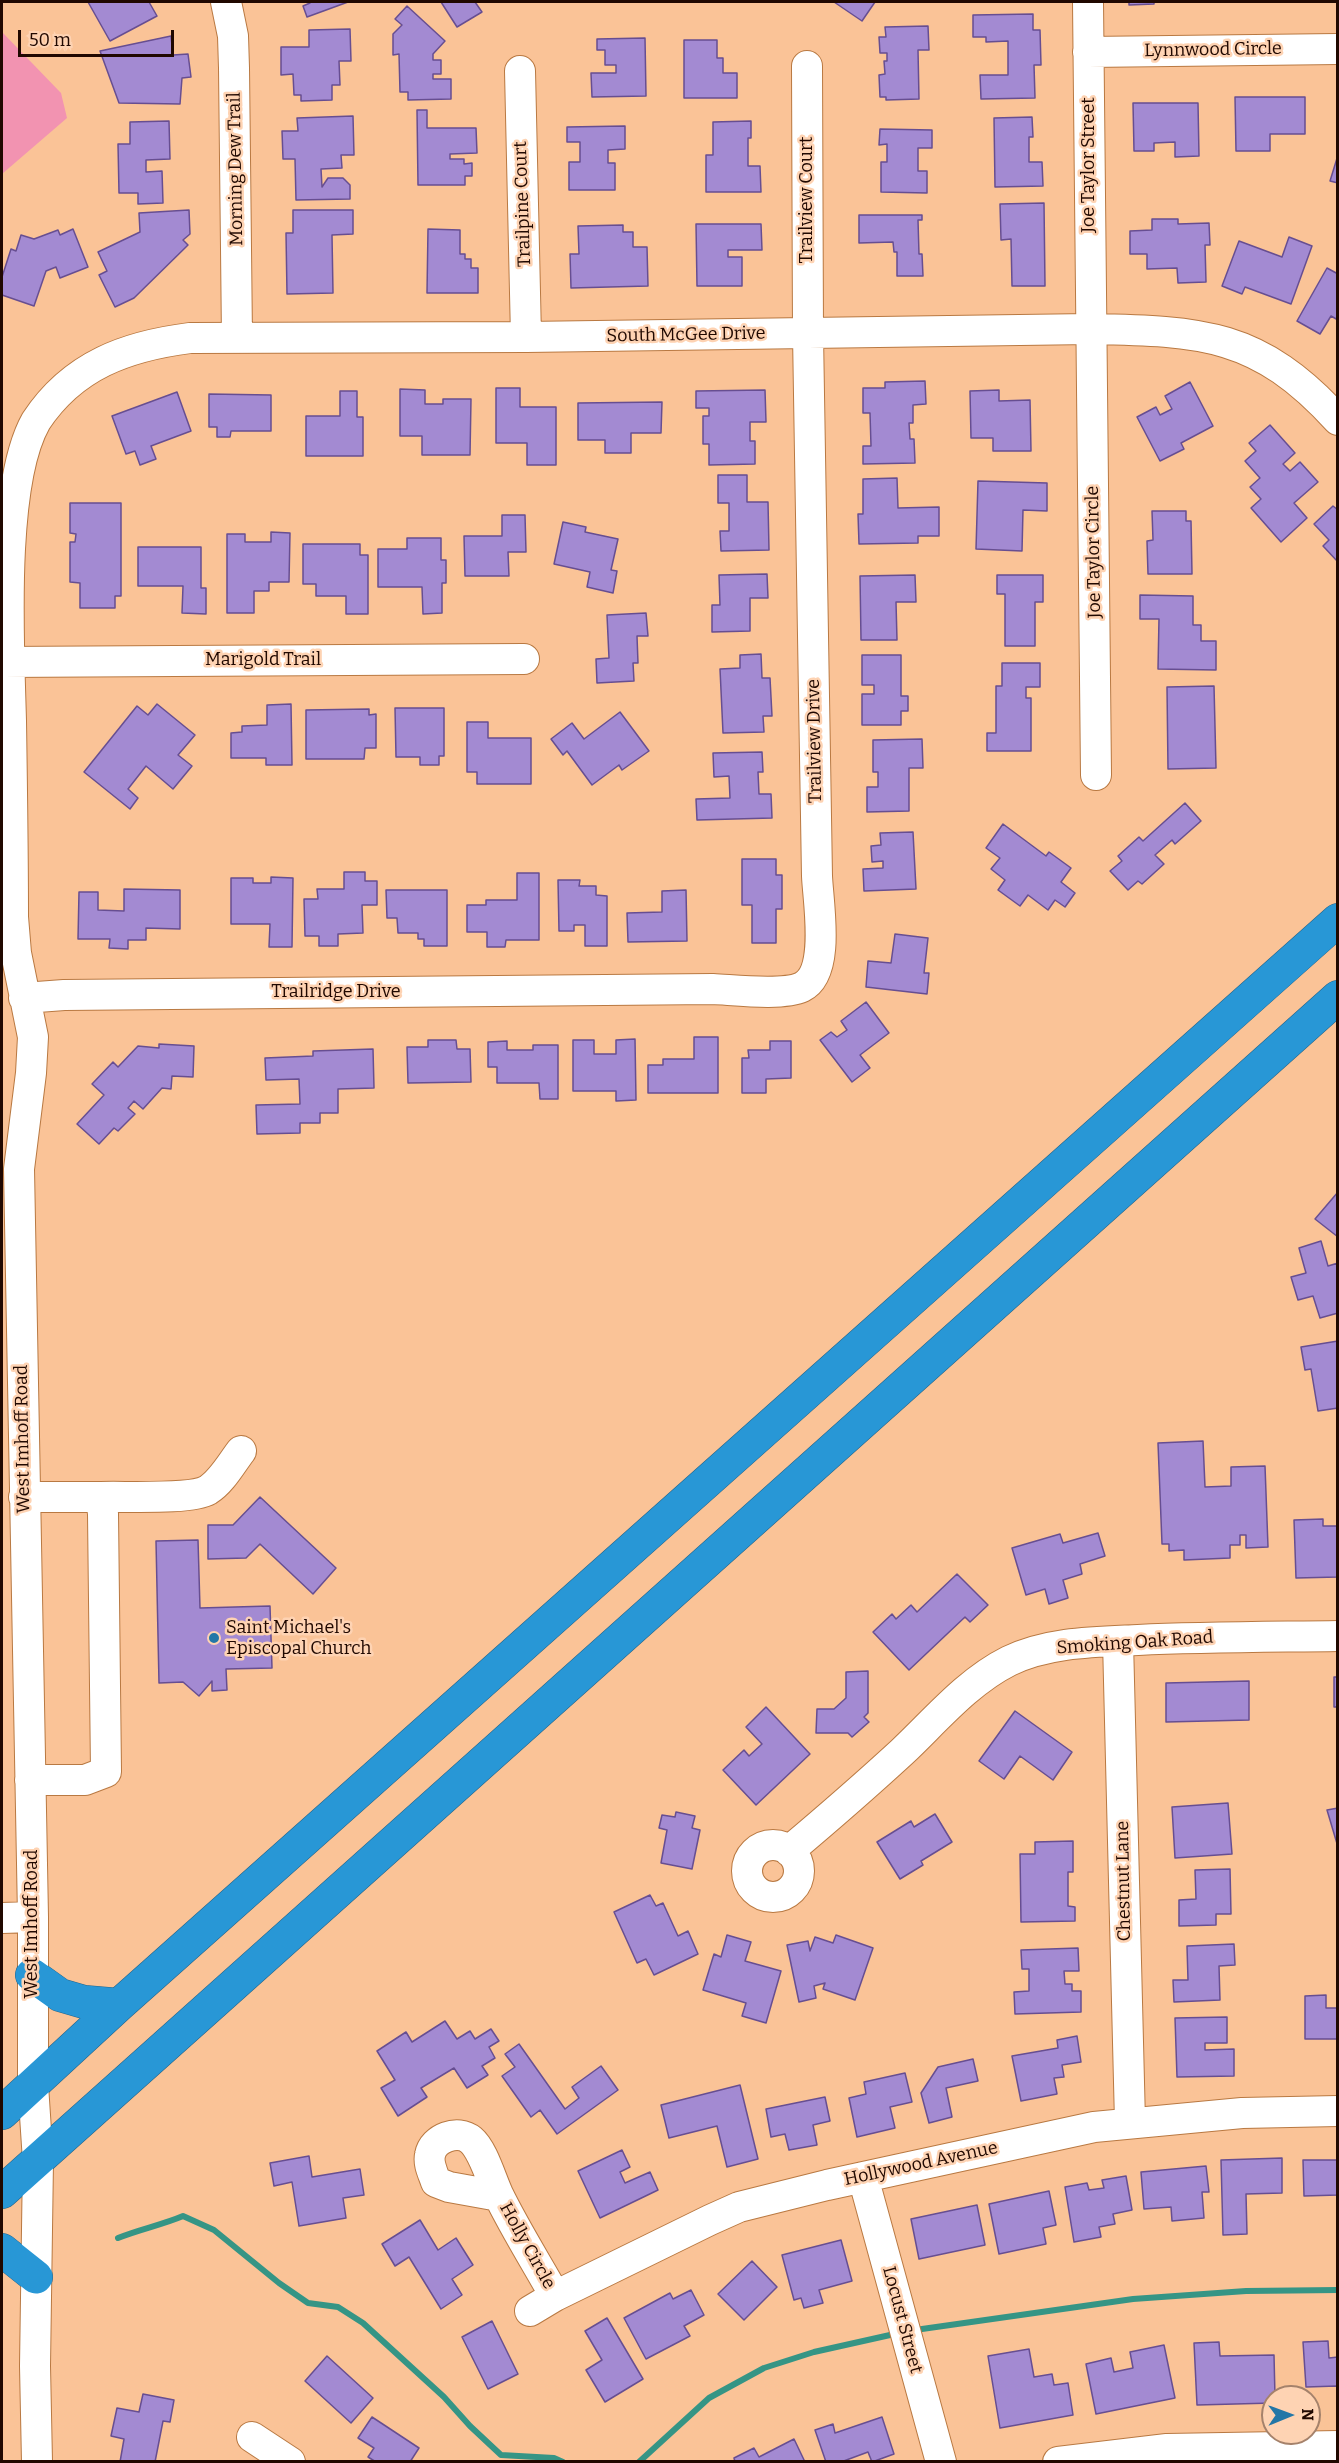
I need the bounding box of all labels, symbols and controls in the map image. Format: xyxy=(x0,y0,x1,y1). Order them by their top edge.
scale bar xyxy=(21,18,177,56)
text: 50 m xyxy=(29,29,71,51)
street label: Lynnwood Circle xyxy=(1144,38,1282,62)
street label: Morning Dew Trail xyxy=(224,92,248,246)
street label: Joe Taylor Street xyxy=(1078,97,1100,233)
street label: Trailview Court xyxy=(796,137,818,263)
street label: Trailpine Court xyxy=(510,141,536,267)
street label: South McGee Drive xyxy=(606,323,766,347)
street label: Joe Taylor Circle xyxy=(1082,485,1106,619)
street label: Marigold Trail xyxy=(205,649,321,671)
street label: Trailview Drive xyxy=(803,679,827,803)
street label: Trailridge Drive xyxy=(271,981,401,1003)
street label: West Imhoff Road xyxy=(11,1364,35,1514)
place label: Saint Michael's Episcopal Church xyxy=(226,1617,371,1660)
street label: Smoking Oak Road xyxy=(1056,1627,1214,1659)
marker: Saint Michael's Episcopal Church xyxy=(207,1631,221,1645)
street label: Chestnut Lane xyxy=(1112,1820,1136,1942)
street label: West Imhoff Road xyxy=(21,1850,43,1998)
street label: Hollywood Avenue xyxy=(842,2137,1000,2191)
street label: Holly Circle xyxy=(494,2199,560,2293)
street label: Locust Street xyxy=(877,2264,927,2376)
north arrow xyxy=(1261,2385,1321,2445)
text: N xyxy=(1298,2408,1317,2421)

